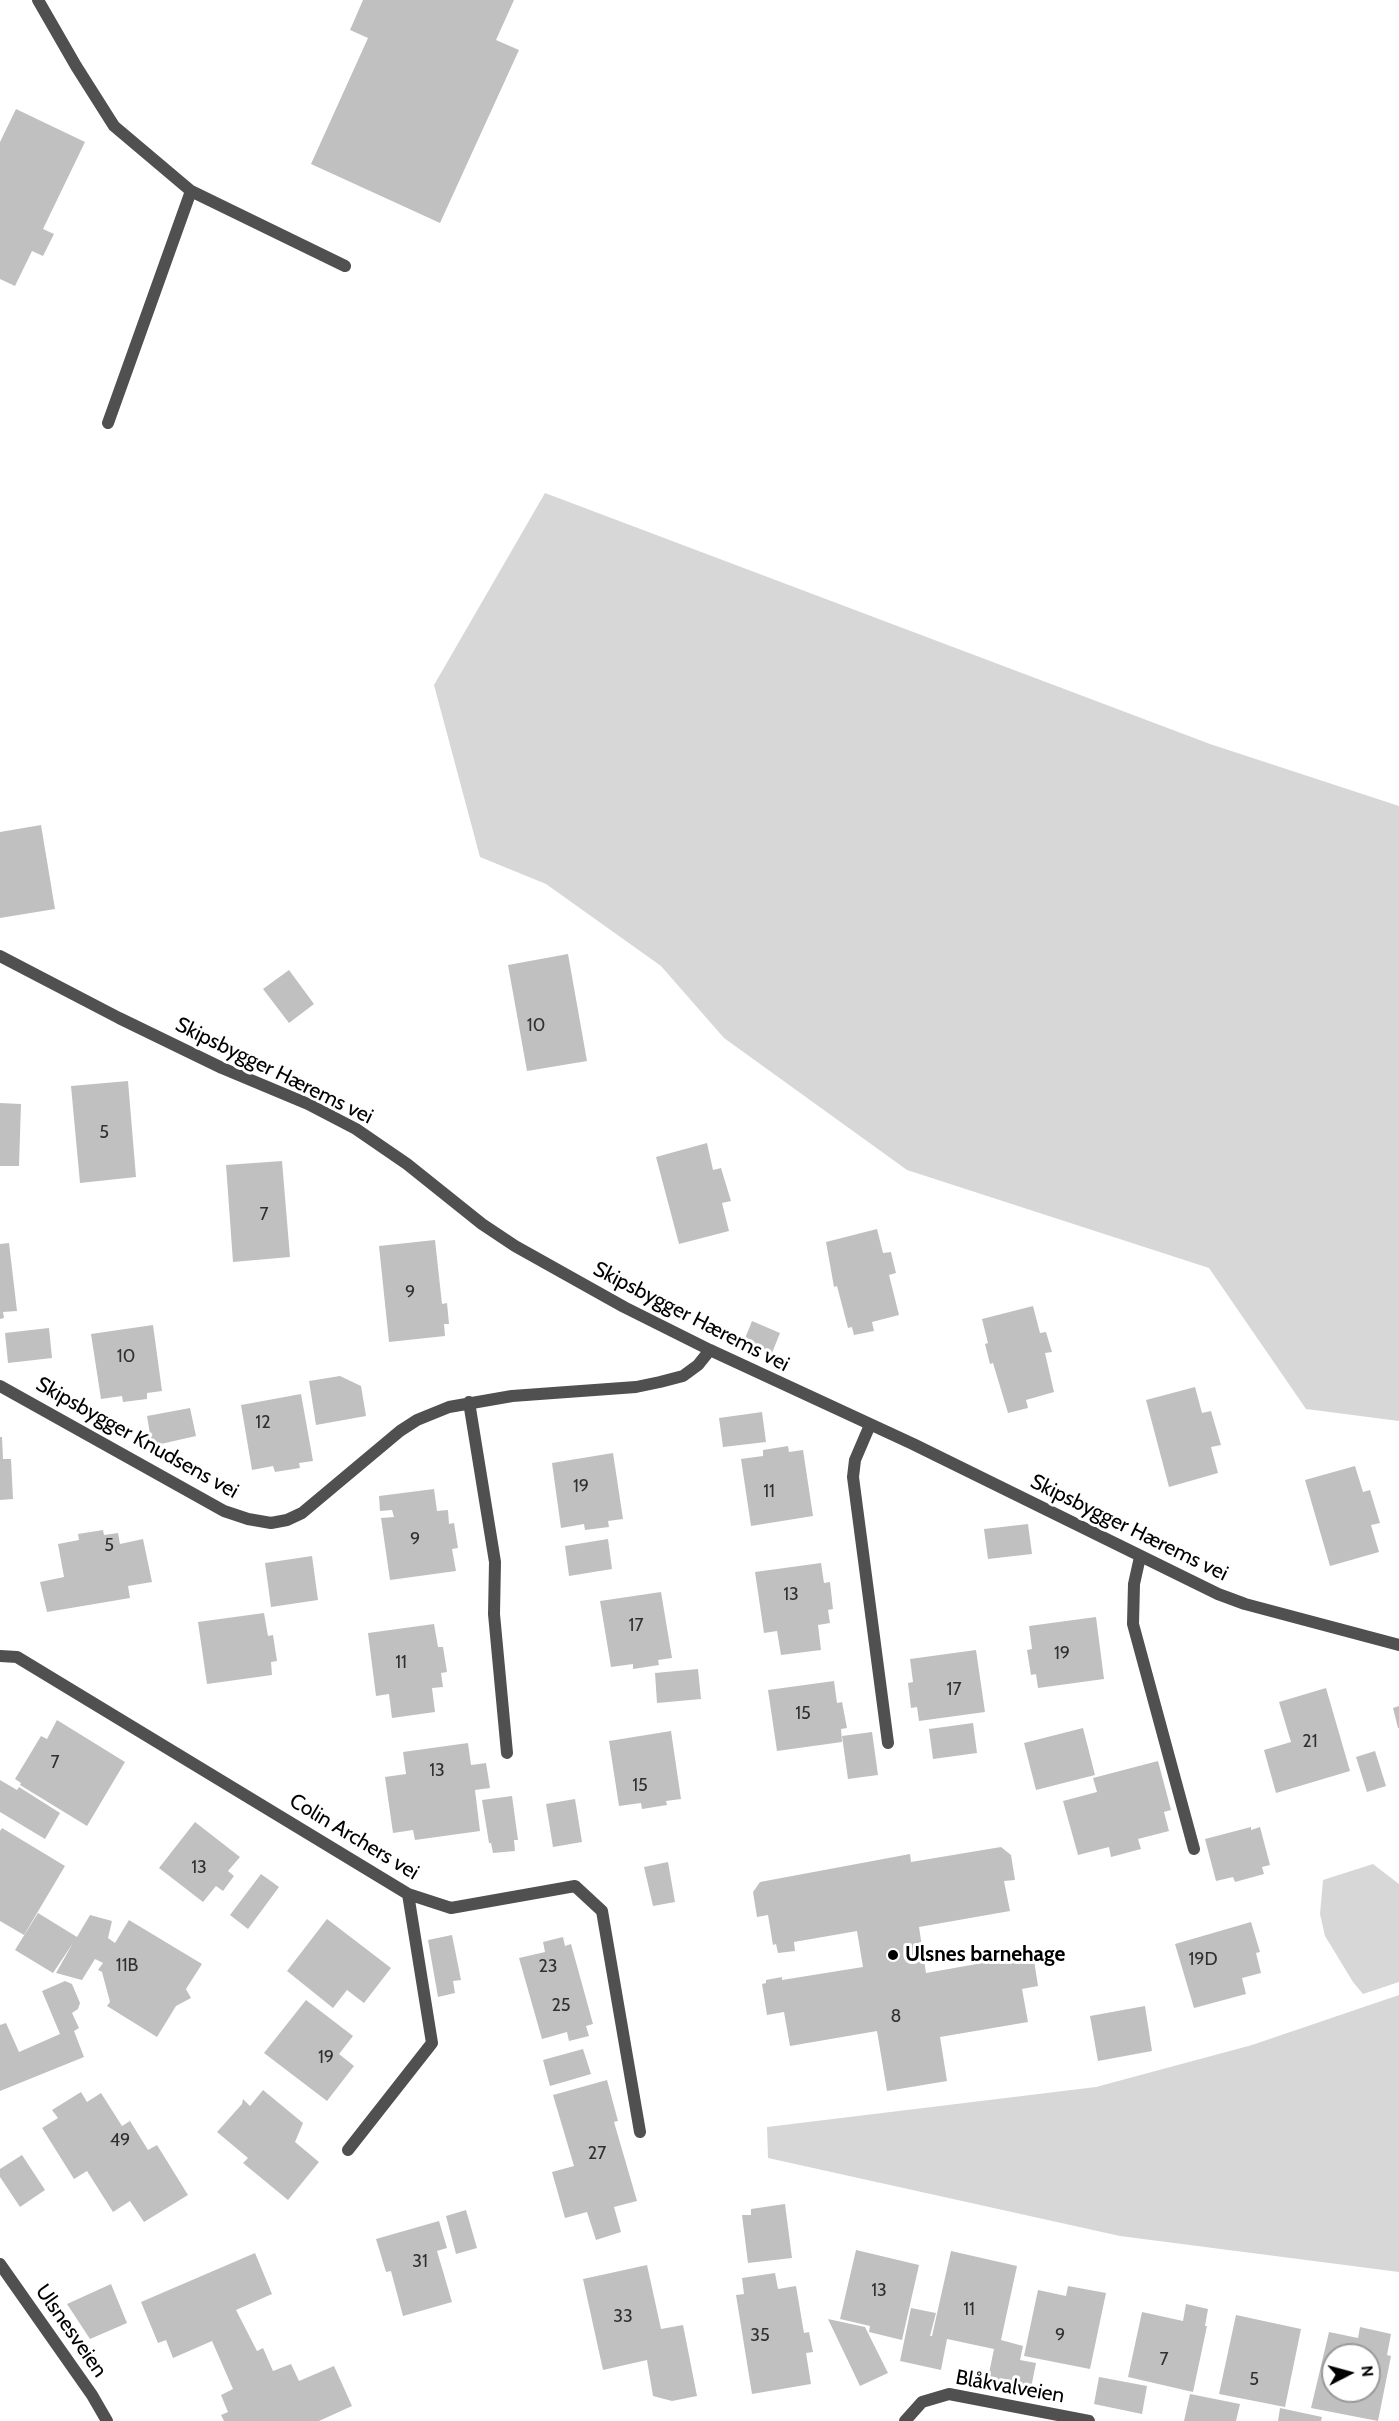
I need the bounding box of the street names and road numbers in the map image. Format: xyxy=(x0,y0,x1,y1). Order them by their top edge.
street label: Skipsbygger Hærems vei xyxy=(171,1012,377,1130)
street label: Skipsbygger Hærems vei xyxy=(589,1257,793,1377)
street label: Skipsbygger Knudsens vei xyxy=(31,1372,243,1504)
street label: Skipsbygger Hærems vei xyxy=(1026,1469,1232,1587)
street label: Colin Archers vei xyxy=(285,1788,423,1886)
street label: Ulsnesveien xyxy=(30,2280,112,2382)
street label: Blåkvalveien xyxy=(954,2365,1066,2409)

